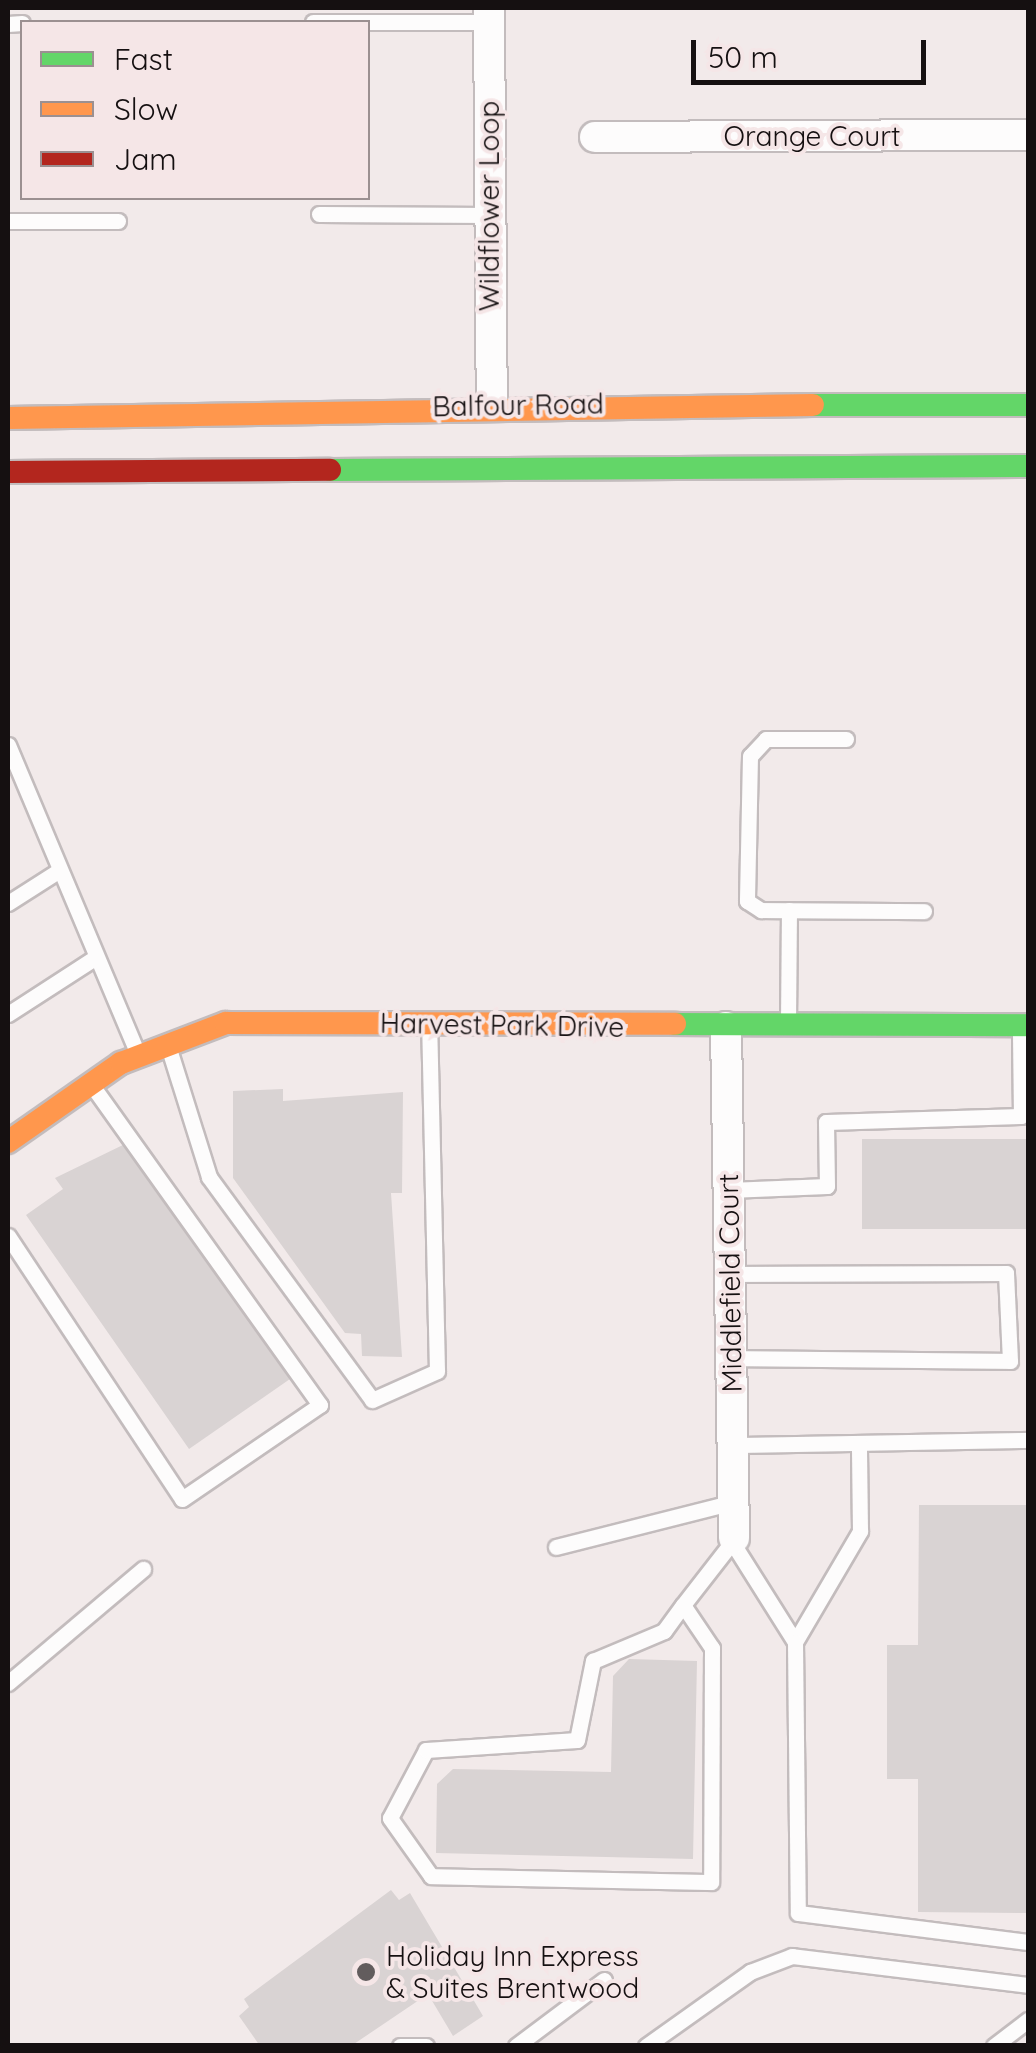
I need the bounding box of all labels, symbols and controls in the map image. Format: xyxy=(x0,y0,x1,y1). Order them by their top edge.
legend xyxy=(20,20,370,200)
scale bar xyxy=(696,20,931,82)
text: 50 m xyxy=(708,38,778,76)
text: Fast xyxy=(114,40,173,78)
text: Slow xyxy=(114,90,178,128)
street label: Wildflower Loop xyxy=(472,101,506,311)
street label: Orange Court xyxy=(724,119,900,153)
text: Jam xyxy=(114,140,177,178)
street label: Balfour Road xyxy=(432,387,604,423)
street label: Harvest Park Drive xyxy=(380,1006,624,1044)
street label: Middlefield Court xyxy=(711,1173,749,1393)
place label: Holiday Inn Express & Suites Brentwood xyxy=(386,1939,639,2005)
marker: Holiday Inn Express & Suites Brentwood xyxy=(355,1961,377,1983)

